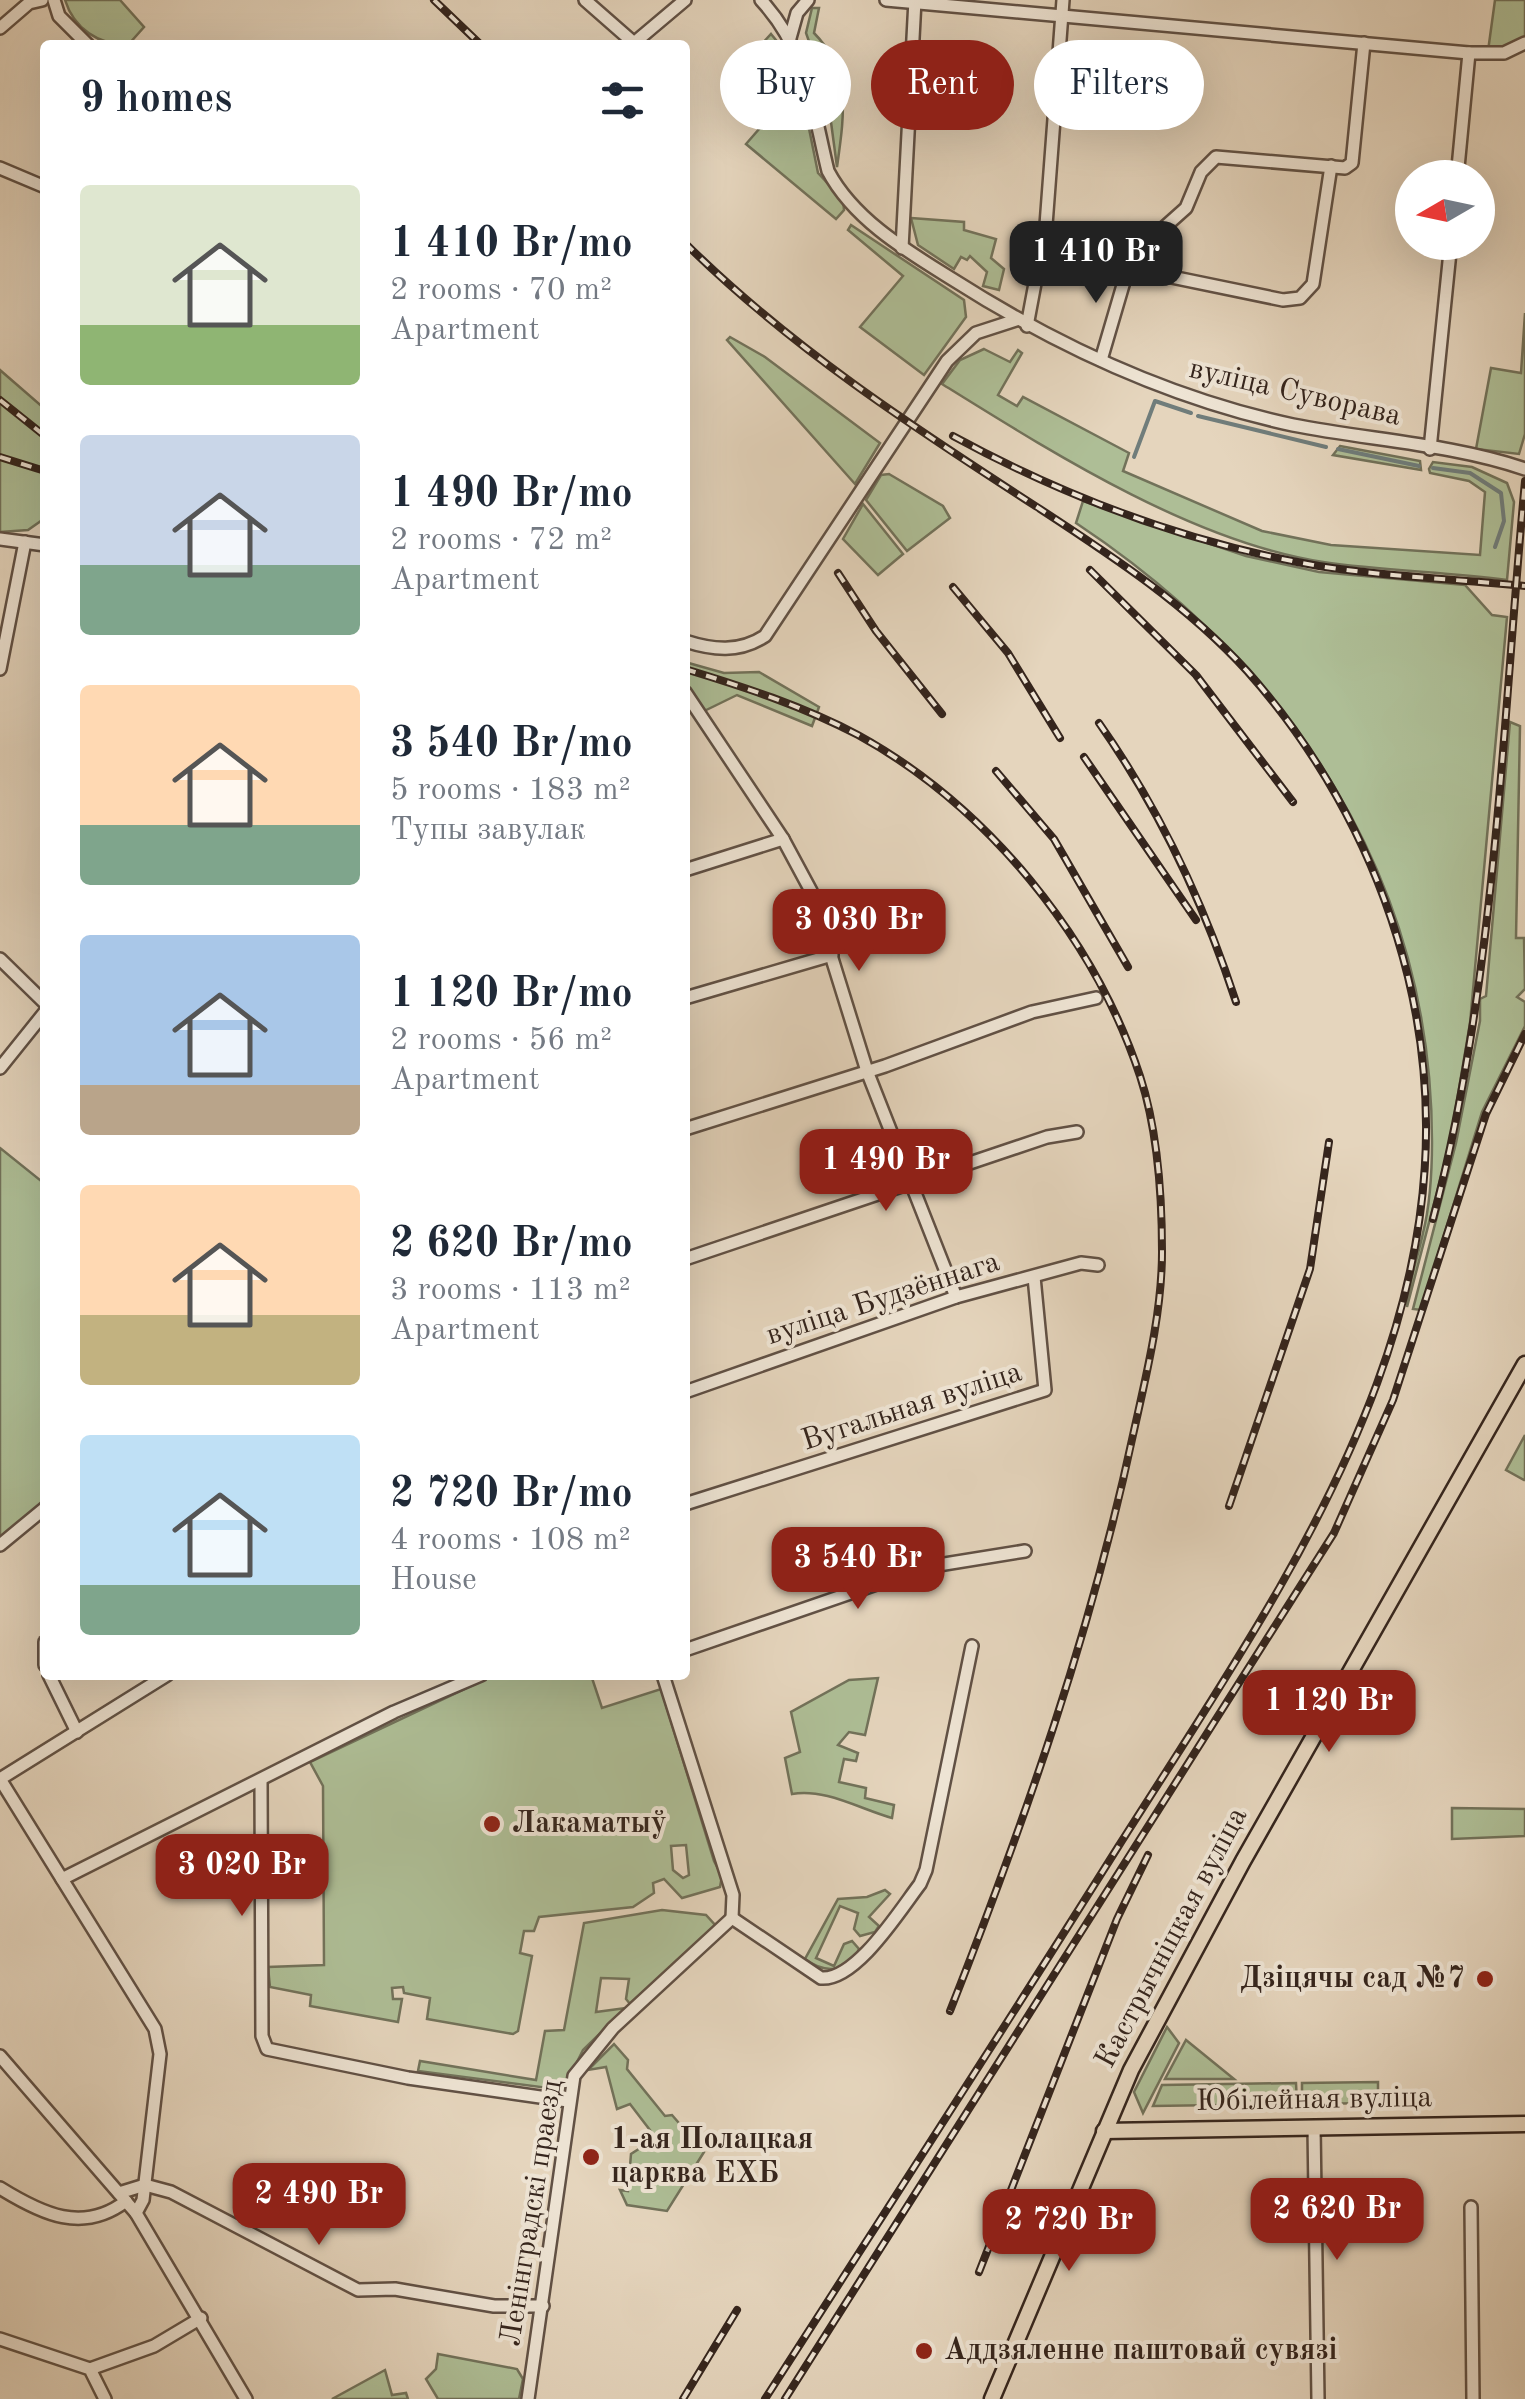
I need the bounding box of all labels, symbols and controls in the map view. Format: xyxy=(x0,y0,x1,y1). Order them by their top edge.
chip: Buy xyxy=(720,40,851,130)
chip: Rent xyxy=(871,40,1014,130)
chip: Filters xyxy=(1034,40,1204,130)
icon: filters xyxy=(595,73,650,128)
text: 9 homes xyxy=(80,79,232,121)
north arrow xyxy=(1395,160,1495,260)
map controls xyxy=(1395,160,1495,260)
pin: 1 410 Br xyxy=(993,221,1199,306)
text: 1 410 Br/mo xyxy=(390,224,633,266)
icon: home xyxy=(160,225,280,345)
text: 1 410 Br xyxy=(1032,237,1160,269)
text: 2 rooms · 70 m² xyxy=(390,275,612,307)
text: Apartment xyxy=(390,315,540,347)
street label: вуліца Суворава xyxy=(1186,354,1404,432)
text: 1 490 Br/mo xyxy=(390,474,633,516)
icon: home xyxy=(160,475,280,595)
text: 2 rooms · 72 m² xyxy=(390,525,612,557)
text: Apartment xyxy=(390,565,540,597)
text: 3 540 Br/mo xyxy=(390,724,633,766)
icon: home xyxy=(160,725,280,845)
text: 5 rooms · 183 m² xyxy=(390,775,631,807)
text: Тупы завулак xyxy=(390,815,586,847)
pin: 3 030 Br xyxy=(756,889,962,974)
text: 3 030 Br xyxy=(795,905,923,937)
text: 1 120 Br/mo xyxy=(390,974,633,1016)
icon: home xyxy=(160,975,280,1095)
text: 2 rooms · 56 m² xyxy=(390,1025,612,1057)
text: Apartment xyxy=(390,1065,540,1097)
pin: 1 490 Br xyxy=(783,1129,989,1214)
text: 1 490 Br xyxy=(822,1145,950,1177)
text: 2 620 Br/mo xyxy=(390,1224,633,1266)
icon: home xyxy=(160,1225,280,1345)
street label: вуліца Будзённага xyxy=(763,1247,1004,1351)
text: 3 rooms · 113 m² xyxy=(390,1275,631,1307)
text: Apartment xyxy=(390,1315,540,1347)
street label: Вугальная вуліца xyxy=(798,1357,1026,1457)
text: 2 720 Br/mo xyxy=(390,1474,633,1516)
icon: home xyxy=(160,1475,280,1595)
text: 4 rooms · 108 m² xyxy=(390,1525,631,1557)
pin: 3 540 Br xyxy=(755,1527,961,1612)
text: 3 540 Br xyxy=(794,1543,922,1575)
text: House xyxy=(390,1565,477,1597)
pin: 1 120 Br xyxy=(1226,1670,1432,1755)
text: 1 120 Br xyxy=(1265,1686,1393,1718)
street label: Кастрычніцкая вуліца xyxy=(1091,1802,1254,2073)
place label: Лакаматыў xyxy=(512,1809,667,1839)
marker: Лакаматыў xyxy=(481,1813,503,1835)
pin: 3 020 Br xyxy=(139,1834,345,1919)
text: 3 020 Br xyxy=(178,1850,306,1882)
place label: Дзіцячы сад №7 xyxy=(1240,1964,1465,1994)
marker: Дзіцячы сад №7 xyxy=(1474,1968,1496,1990)
street label: Ленінградскі праезд xyxy=(496,2077,568,2348)
street label: Юбілейная вуліца xyxy=(1196,2083,1433,2117)
place label: 1-ая Полацкая царква ЕХБ xyxy=(611,2125,813,2189)
marker: 1-ая Полацкая царква ЕХБ xyxy=(580,2146,602,2168)
pin: 2 490 Br xyxy=(216,2163,422,2248)
pin: 2 620 Br xyxy=(1234,2178,1440,2263)
text: 2 490 Br xyxy=(255,2179,383,2211)
pin: 2 720 Br xyxy=(966,2189,1172,2274)
text: 2 620 Br xyxy=(1273,2194,1401,2226)
text: 2 720 Br xyxy=(1005,2205,1133,2237)
place label: Аддзяленне паштовай сувязі xyxy=(944,2336,1337,2366)
marker: Аддзяленне паштовай сувязі xyxy=(913,2340,935,2362)

